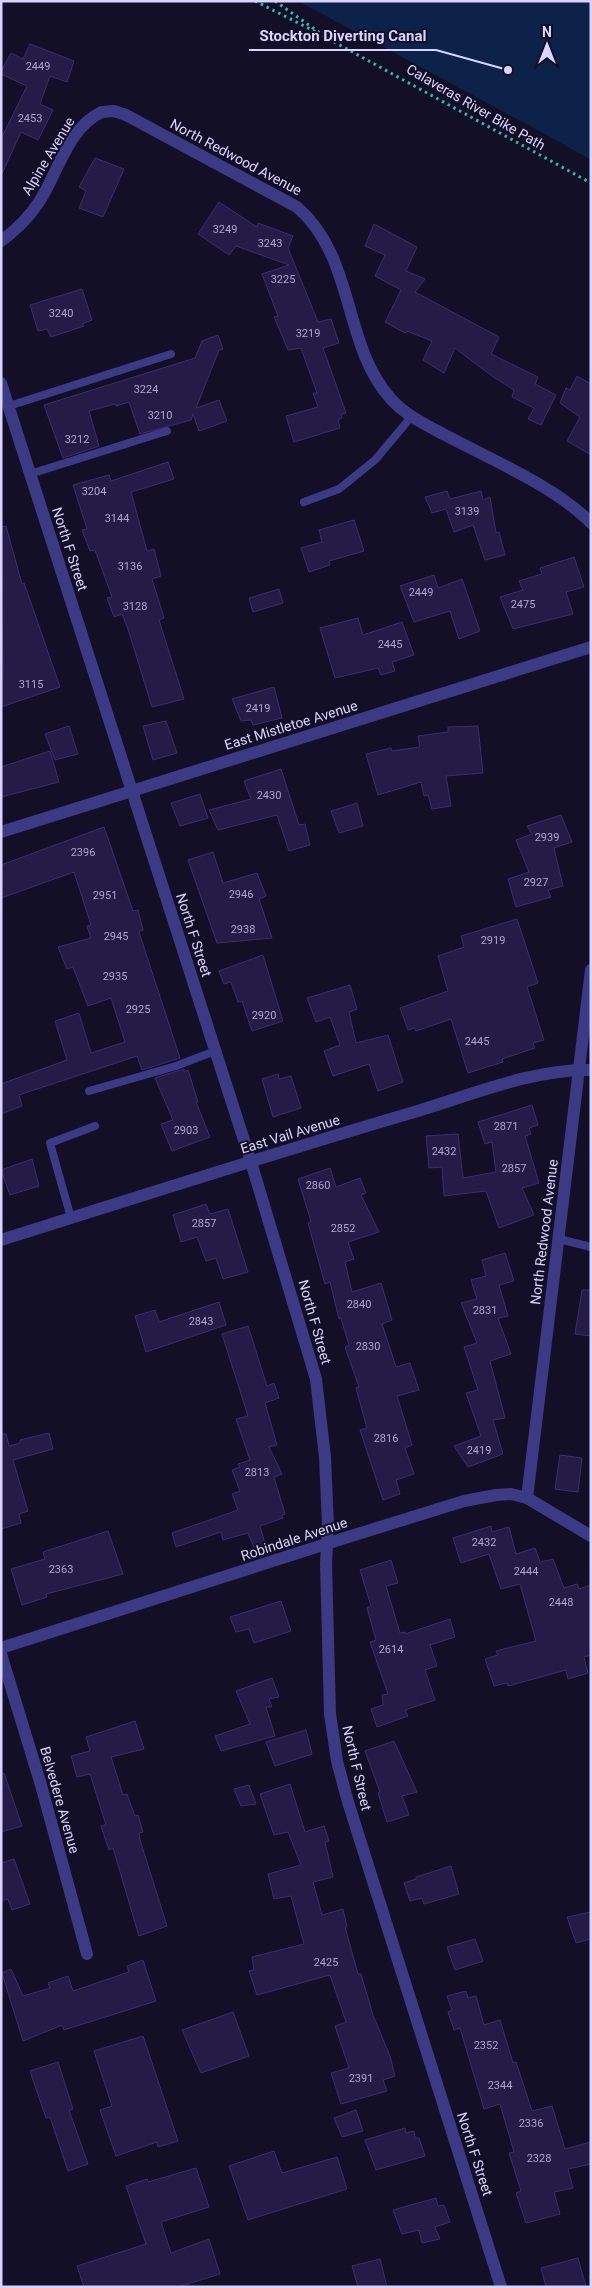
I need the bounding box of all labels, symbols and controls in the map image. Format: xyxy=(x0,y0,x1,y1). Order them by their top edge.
callout: Stockton Diverting Canal xyxy=(249,20,436,50)
north arrow xyxy=(522,20,572,70)
text: N xyxy=(542,24,552,40)
text: Stockton Diverting Canal xyxy=(259,27,427,45)
house number: 2449 xyxy=(26,60,50,73)
street label: Calaveras River Bike Path xyxy=(404,61,548,153)
house number: 2453 xyxy=(18,112,42,125)
street label: Alpine Avenue xyxy=(18,114,78,198)
street label: North Redwood Avenue xyxy=(168,116,304,198)
house number: 3249 xyxy=(213,223,237,236)
house number: 3243 xyxy=(258,237,282,250)
house number: 3225 xyxy=(271,273,295,286)
house number: 3240 xyxy=(49,307,73,320)
house number: 3219 xyxy=(296,327,320,340)
house number: 3224 xyxy=(134,383,158,396)
house number: 3210 xyxy=(148,409,172,422)
house number: 3212 xyxy=(65,433,89,446)
house number: 3204 xyxy=(82,485,106,498)
street label: North F Street xyxy=(49,505,91,593)
house number: 3139 xyxy=(455,505,479,518)
house number: 3144 xyxy=(105,512,129,525)
house number: 3136 xyxy=(118,560,142,573)
house number: 2449 xyxy=(409,586,433,599)
house number: 2475 xyxy=(511,598,535,611)
house number: 3128 xyxy=(123,600,147,613)
house number: 2445 xyxy=(378,638,402,651)
house number: 3115 xyxy=(19,678,43,691)
street label: East Mistletoe Avenue xyxy=(223,697,359,753)
house number: 2419 xyxy=(246,702,270,715)
house number: 2430 xyxy=(257,789,281,802)
house number: 2939 xyxy=(535,831,559,844)
house number: 2396 xyxy=(71,846,95,859)
house number: 2927 xyxy=(524,876,548,889)
house number: 2946 xyxy=(229,888,253,901)
house number: 2951 xyxy=(93,889,117,902)
street label: North F Street xyxy=(173,891,215,979)
house number: 2938 xyxy=(231,923,255,936)
house number: 2945 xyxy=(104,930,128,943)
house number: 2919 xyxy=(481,934,505,947)
house number: 2935 xyxy=(103,970,127,983)
house number: 2925 xyxy=(126,1003,150,1016)
house number: 2920 xyxy=(252,1009,276,1022)
house number: 2445 xyxy=(465,1035,489,1048)
street label: East Vail Avenue xyxy=(238,1111,342,1157)
house number: 2871 xyxy=(494,1120,518,1133)
house number: 2903 xyxy=(174,1124,198,1137)
house number: 2432 xyxy=(432,1145,456,1158)
street label: North Redwood Avenue xyxy=(527,1158,561,1306)
house number: 2857 xyxy=(502,1162,526,1175)
house number: 2860 xyxy=(306,1179,330,1192)
house number: 2857 xyxy=(192,1217,216,1230)
house number: 2852 xyxy=(331,1222,355,1235)
street label: North F Street xyxy=(295,1278,335,1366)
house number: 2840 xyxy=(347,1298,371,1311)
house number: 2831 xyxy=(473,1304,497,1317)
house number: 2843 xyxy=(189,1315,213,1328)
house number: 2830 xyxy=(356,1340,380,1353)
house number: 2816 xyxy=(374,1432,398,1445)
house number: 2419 xyxy=(467,1444,491,1457)
house number: 2813 xyxy=(245,1466,269,1479)
street label: Robindale Avenue xyxy=(239,1514,349,1564)
house number: 2432 xyxy=(472,1536,496,1549)
house number: 2363 xyxy=(49,1563,73,1576)
house number: 2444 xyxy=(514,1565,538,1578)
house number: 2448 xyxy=(549,1596,573,1609)
house number: 2614 xyxy=(379,1643,403,1656)
street label: North F Street xyxy=(339,1724,375,1813)
street label: Belvedere Avenue xyxy=(37,1745,83,1855)
house number: 2425 xyxy=(314,1956,338,1969)
house number: 2352 xyxy=(474,2039,498,2052)
house number: 2391 xyxy=(349,2072,373,2085)
house number: 2344 xyxy=(488,2079,512,2092)
street label: North F Street xyxy=(454,2110,496,2198)
house number: 2336 xyxy=(519,2117,543,2130)
house number: 2328 xyxy=(527,2152,551,2165)

